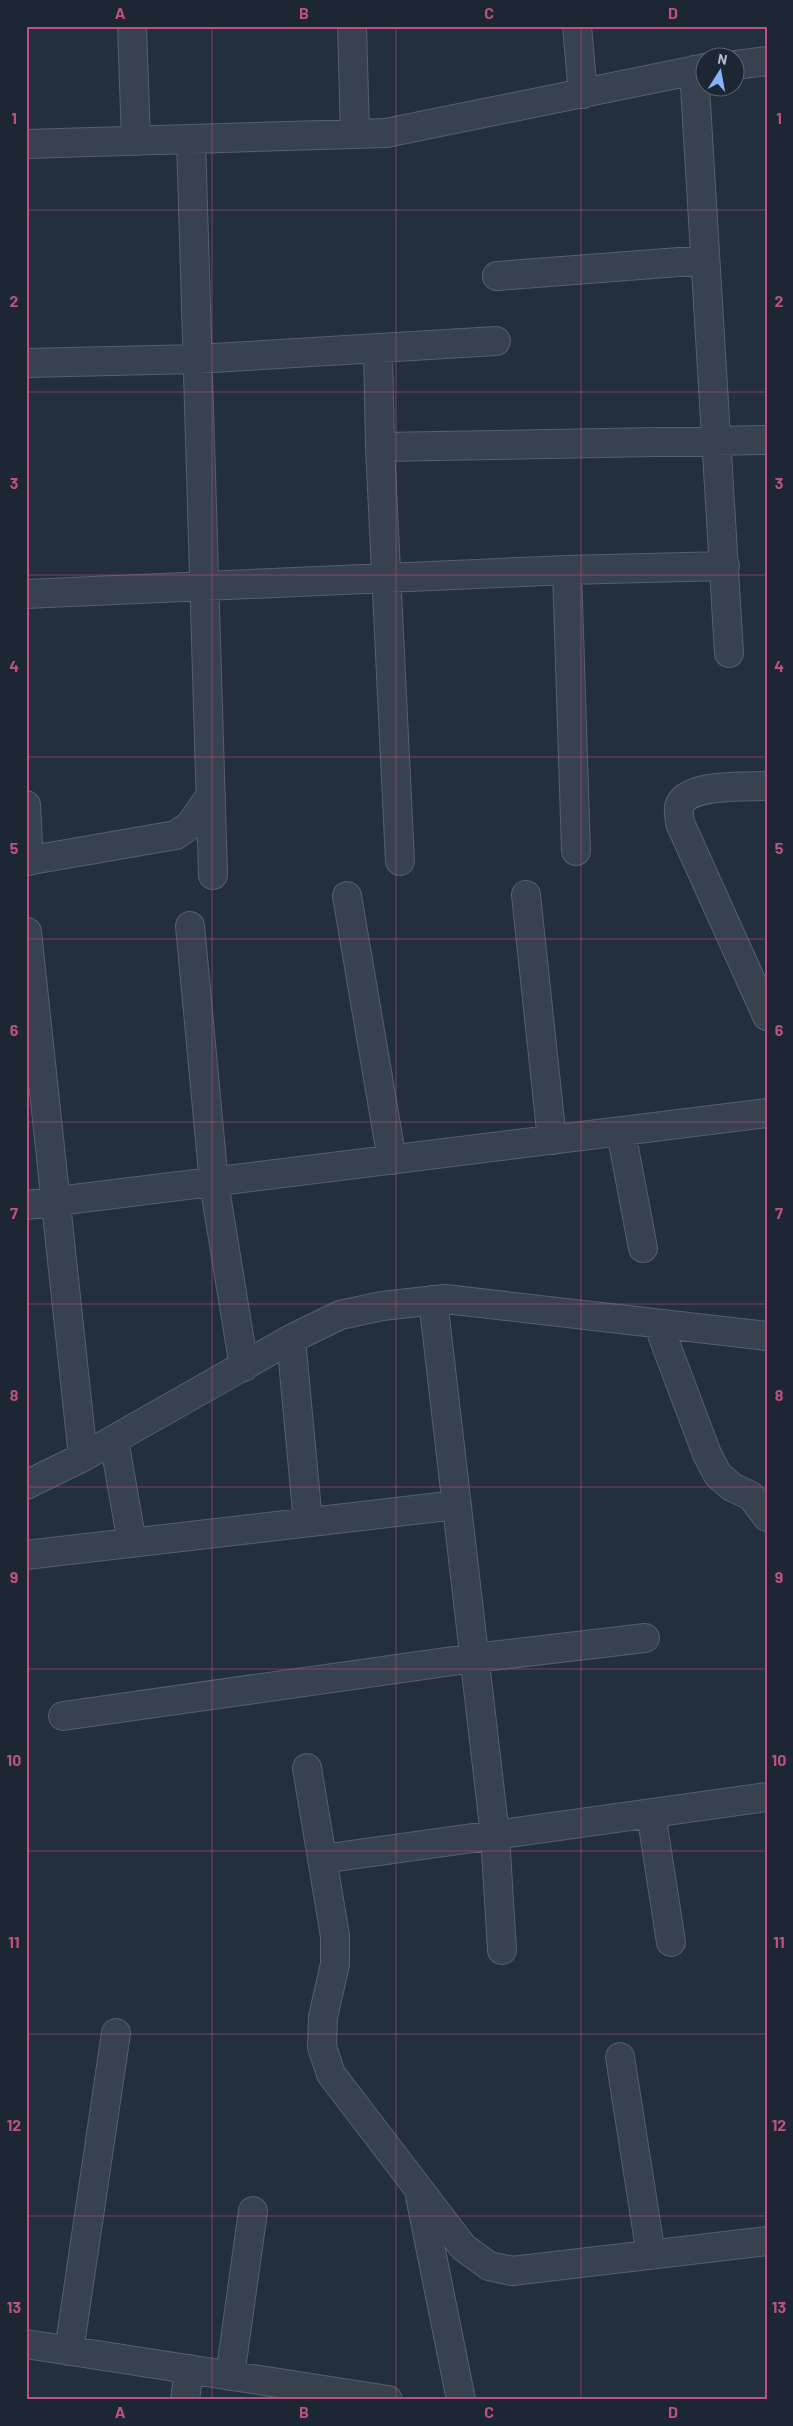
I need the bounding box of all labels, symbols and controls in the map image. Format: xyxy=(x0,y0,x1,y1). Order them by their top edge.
text: A xyxy=(115,3,126,22)
text: B xyxy=(299,3,309,22)
text: C xyxy=(484,3,494,22)
text: D xyxy=(668,3,678,22)
north arrow xyxy=(696,48,746,98)
text: N xyxy=(716,50,729,68)
text: 1 xyxy=(11,108,17,127)
text: 1 xyxy=(776,108,782,127)
text: 2 xyxy=(10,291,19,310)
text: 2 xyxy=(775,291,784,310)
text: 3 xyxy=(10,473,18,492)
text: 3 xyxy=(775,473,783,492)
text: 4 xyxy=(9,656,19,675)
text: 4 xyxy=(774,656,784,675)
text: 5 xyxy=(10,838,19,857)
text: 5 xyxy=(775,838,784,857)
text: 6 xyxy=(10,1020,19,1039)
text: 6 xyxy=(775,1020,784,1039)
text: 7 xyxy=(10,1203,18,1222)
text: 7 xyxy=(775,1203,783,1222)
text: 8 xyxy=(10,1385,19,1404)
text: 8 xyxy=(775,1385,784,1404)
text: 9 xyxy=(10,1567,18,1586)
text: 9 xyxy=(775,1567,783,1586)
text: 10 xyxy=(7,1750,21,1769)
text: 10 xyxy=(772,1750,786,1769)
text: 11 xyxy=(8,1932,20,1951)
text: 11 xyxy=(773,1932,785,1951)
text: 12 xyxy=(7,2115,21,2134)
text: 12 xyxy=(772,2115,786,2134)
text: 13 xyxy=(7,2297,21,2316)
text: 13 xyxy=(772,2297,786,2316)
text: A xyxy=(115,2402,126,2421)
text: B xyxy=(299,2402,309,2421)
text: C xyxy=(484,2402,494,2421)
text: D xyxy=(668,2402,678,2421)

